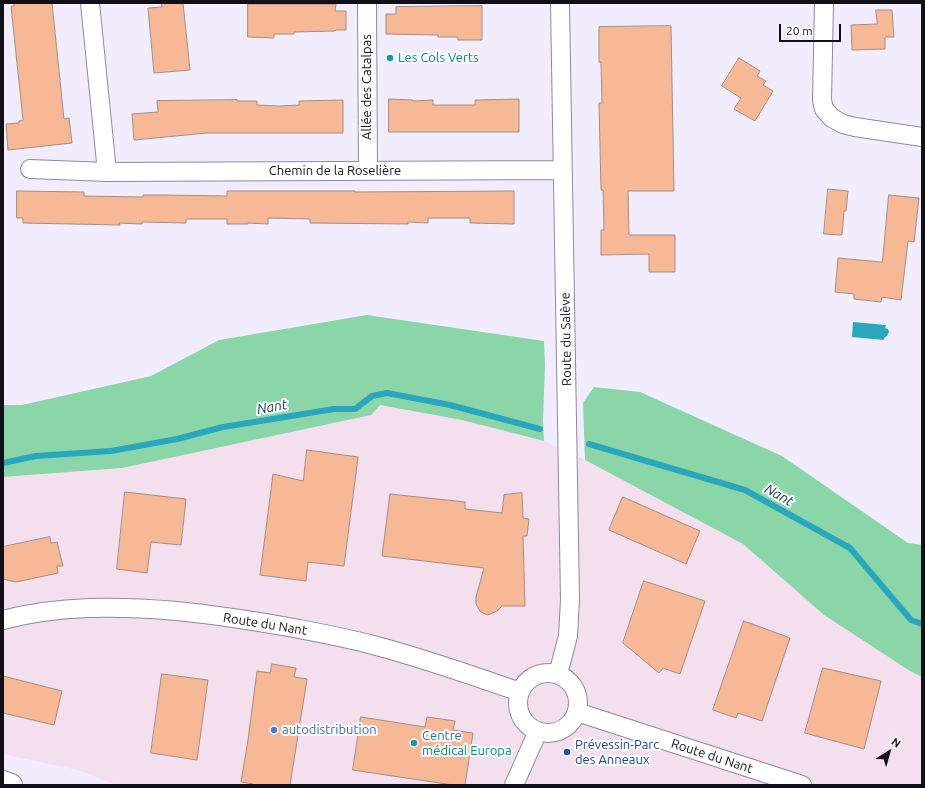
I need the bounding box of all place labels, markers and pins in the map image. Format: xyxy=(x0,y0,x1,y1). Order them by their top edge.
place label: Les Cols Verts xyxy=(398,50,479,66)
marker: Les Cols Verts xyxy=(385,53,395,63)
place label: autodistribution xyxy=(282,722,377,738)
marker: autodistribution xyxy=(269,725,279,735)
place label: Centre médical Europa xyxy=(422,728,512,759)
place label: Prévessin-Parc des Anneaux xyxy=(575,737,659,768)
marker: Centre médical Europa xyxy=(409,738,419,748)
marker: Prévessin-Parc des Anneaux xyxy=(562,747,572,757)

